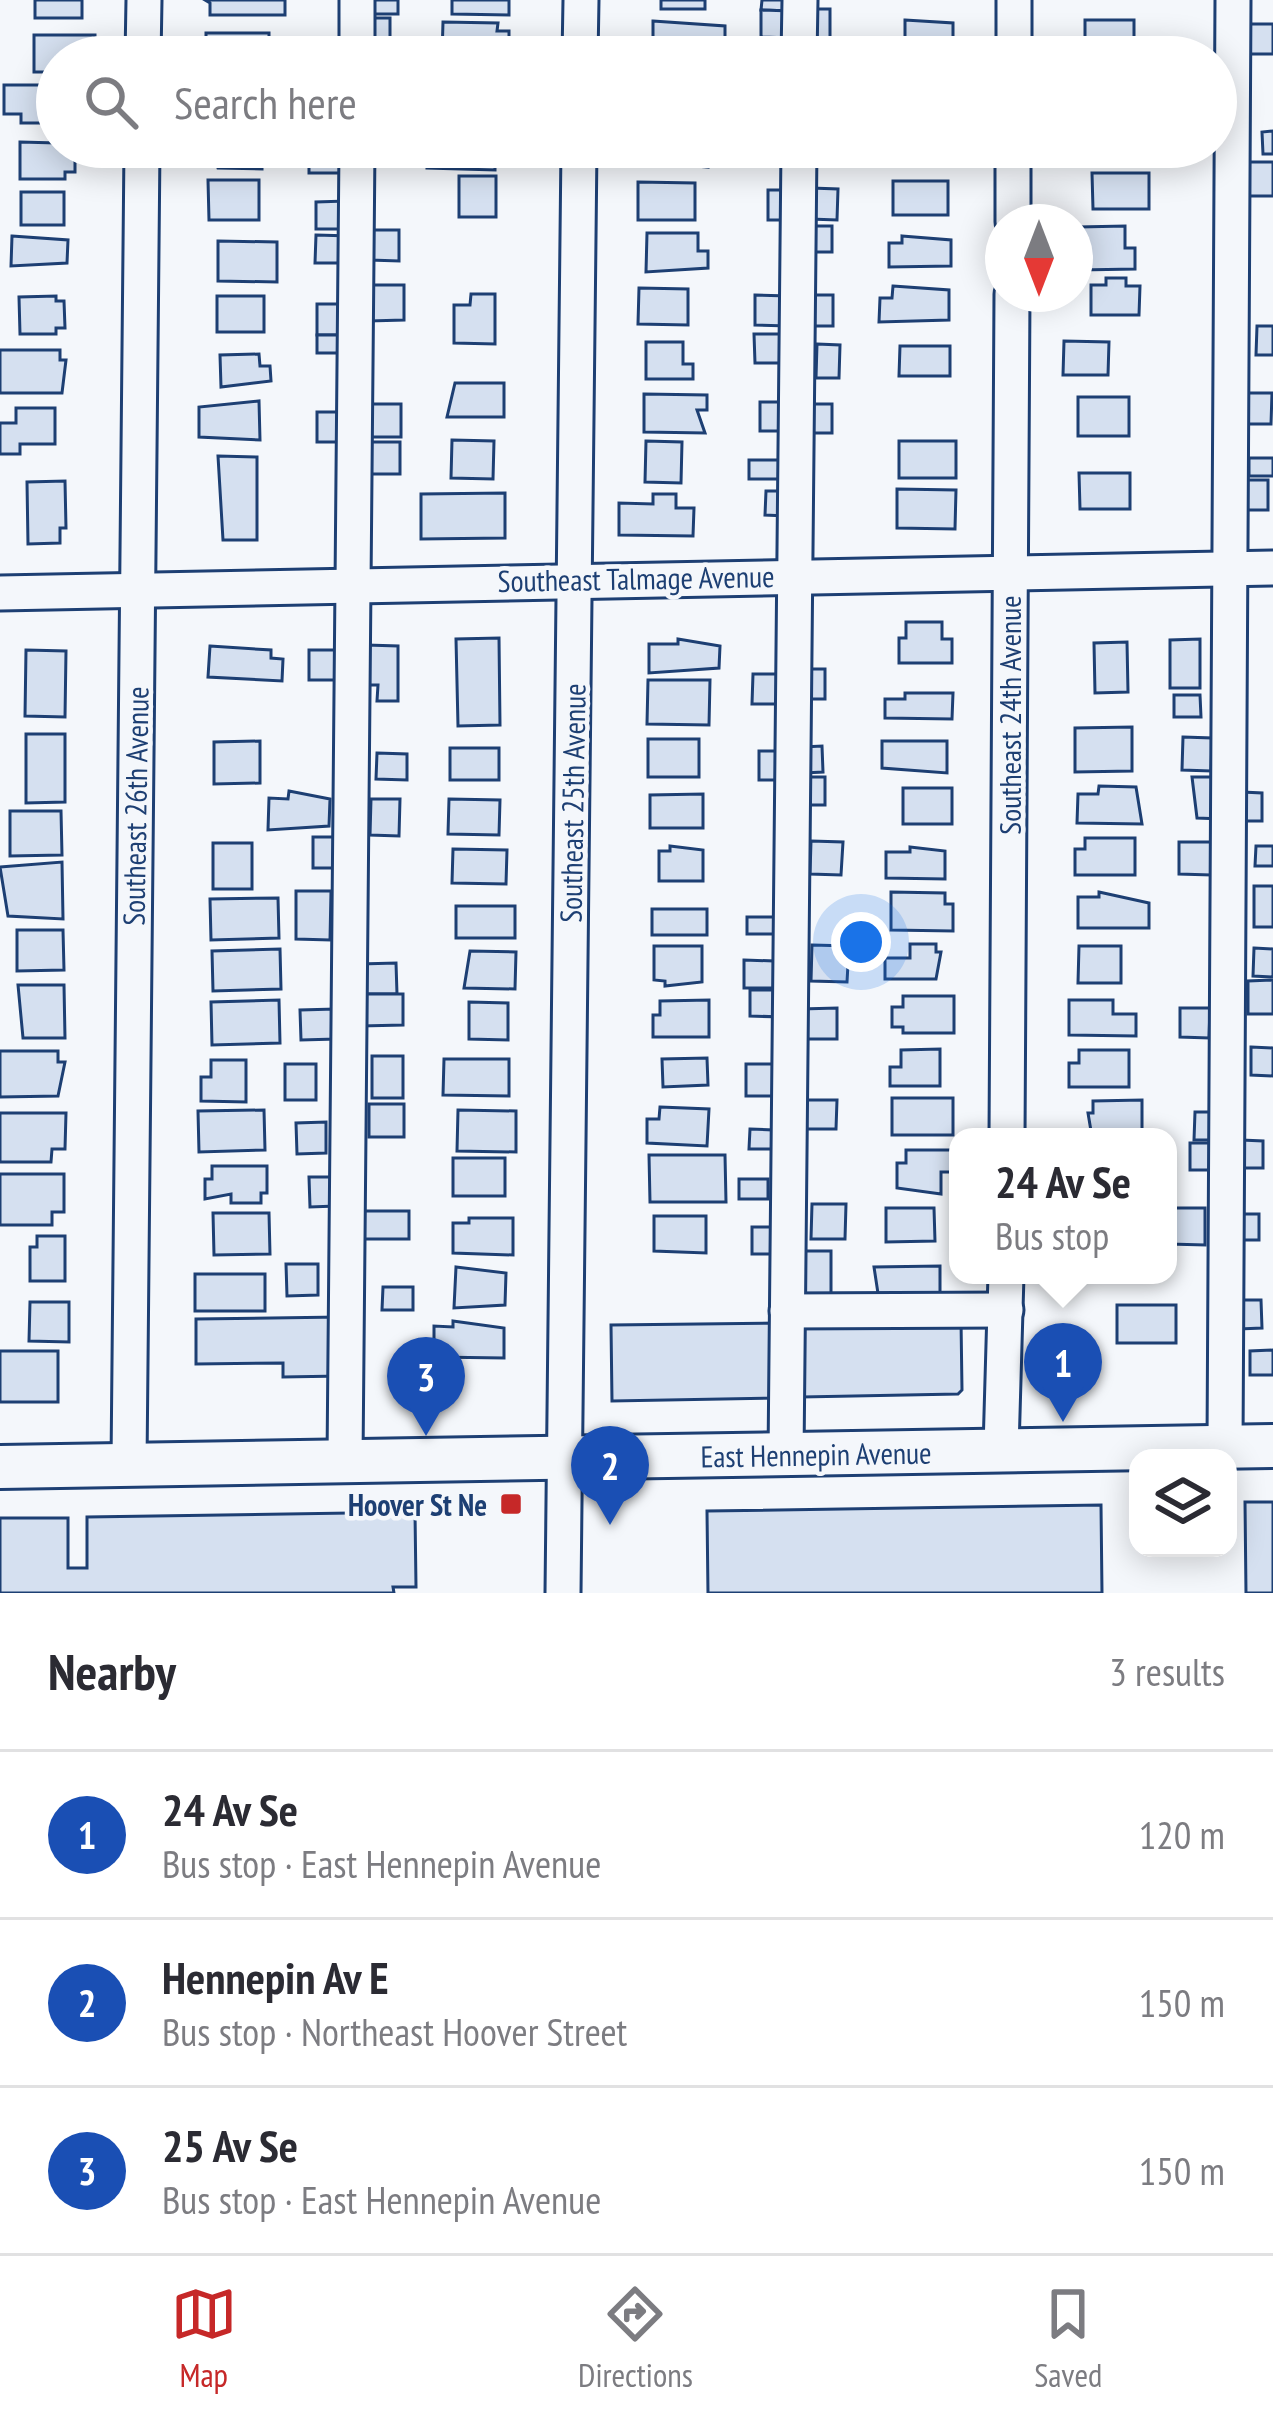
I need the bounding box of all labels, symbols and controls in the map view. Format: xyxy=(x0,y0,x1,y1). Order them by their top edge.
search box xyxy=(36,36,1237,168)
icon: search xyxy=(78,69,144,135)
text: Search here xyxy=(174,73,357,131)
north arrow xyxy=(985,204,1093,312)
street label: Southeast Talmage Avenue xyxy=(497,556,775,600)
street label: Southeast 24th Avenue xyxy=(990,595,1029,835)
street label: Southeast 25th Avenue xyxy=(550,683,594,923)
street label: Southeast 26th Avenue xyxy=(113,686,157,926)
your location xyxy=(831,912,891,972)
popup xyxy=(949,1128,1177,1284)
text: 24 Av Se xyxy=(995,1152,1131,1210)
text: Bus stop xyxy=(995,1210,1109,1261)
pin: 1 xyxy=(1024,1323,1102,1422)
pin: 3 xyxy=(387,1337,465,1436)
pin: 2 xyxy=(571,1426,649,1525)
street label: East Hennepin Avenue xyxy=(700,1432,932,1476)
map controls xyxy=(1129,1449,1237,1557)
button: layers xyxy=(1129,1449,1237,1557)
place label: Hoover St Ne xyxy=(348,1485,487,1524)
marker: Hoover St Ne xyxy=(498,1491,524,1517)
text: Nearby xyxy=(48,1638,176,1704)
text: 3 results xyxy=(1109,1646,1225,1697)
text: 24 Av Se xyxy=(162,1780,298,1838)
text: 1 xyxy=(78,1809,96,1860)
text: 120 m xyxy=(1139,1809,1225,1860)
text: Bus stop · East Hennepin Avenue xyxy=(162,1838,601,1889)
text: Hennepin Av E xyxy=(162,1948,389,2006)
text: 2 xyxy=(78,1977,96,2028)
text: 150 m xyxy=(1139,1977,1225,2028)
text: Bus stop · Northeast Hoover Street xyxy=(162,2006,627,2057)
text: 25 Av Se xyxy=(162,2116,298,2174)
text: 3 xyxy=(78,2145,96,2196)
text: 150 m xyxy=(1139,2145,1225,2196)
text: Bus stop · East Hennepin Avenue xyxy=(162,2174,601,2225)
tab: Map xyxy=(171,2281,237,2396)
tab: Directions xyxy=(578,2281,693,2396)
tab: Saved xyxy=(1034,2281,1102,2396)

